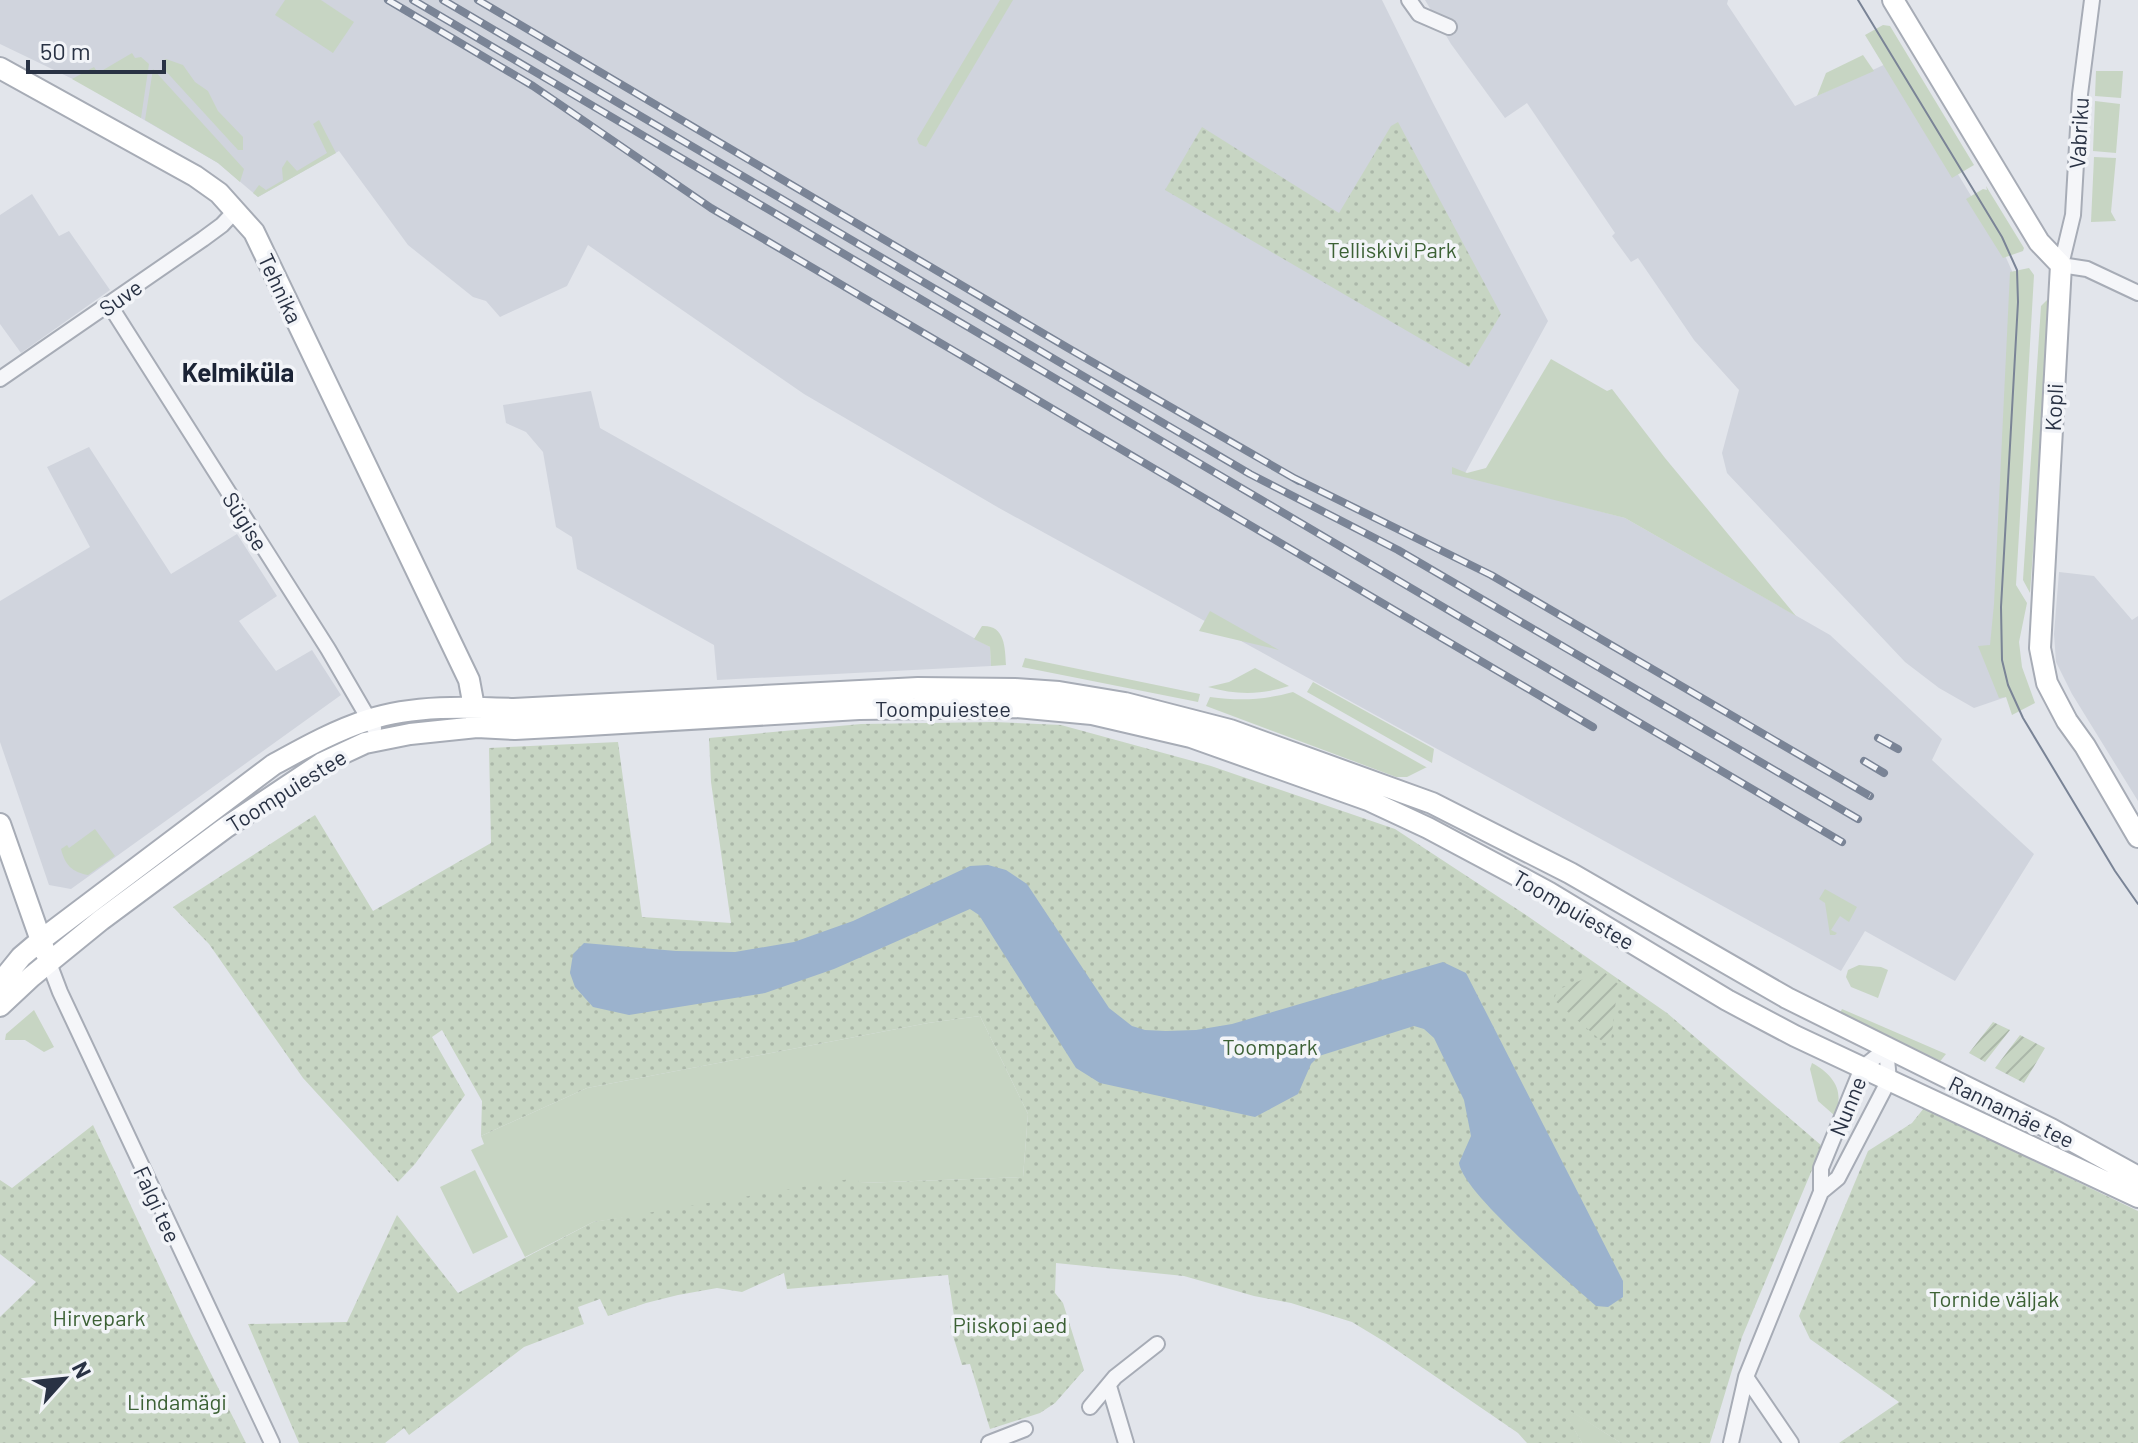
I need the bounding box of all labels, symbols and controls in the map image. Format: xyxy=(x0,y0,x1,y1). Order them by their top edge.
scale bar xyxy=(28,24,164,74)
text: 50 m xyxy=(40,36,91,65)
street label: Vabriku xyxy=(2063,97,2093,169)
park label: Telliskivi Park xyxy=(1327,236,1457,262)
street label: Tehnika xyxy=(254,249,308,327)
street label: Suve xyxy=(94,273,146,321)
district label: Kelmiküla xyxy=(182,356,294,387)
street label: Kopli xyxy=(2039,382,2067,432)
street label: Sügise xyxy=(218,487,274,555)
street label: Toompuiestee xyxy=(875,695,1011,721)
street label: Toompuiestee xyxy=(221,743,351,837)
street label: Toompuiestee xyxy=(1509,864,1639,954)
park label: Toompark xyxy=(1222,1033,1318,1059)
street label: Rannamäe tee xyxy=(1945,1069,2079,1153)
street label: Nunne xyxy=(1823,1072,1871,1140)
street label: Falgi tee xyxy=(129,1162,187,1246)
park label: Tornide väljak xyxy=(1929,1285,2059,1311)
park label: Hirvepark xyxy=(53,1304,145,1330)
park label: Piiskopi aed xyxy=(953,1311,1067,1337)
north arrow xyxy=(24,1339,104,1419)
text: N xyxy=(68,1357,98,1382)
park label: Lindamägi xyxy=(127,1388,227,1414)

